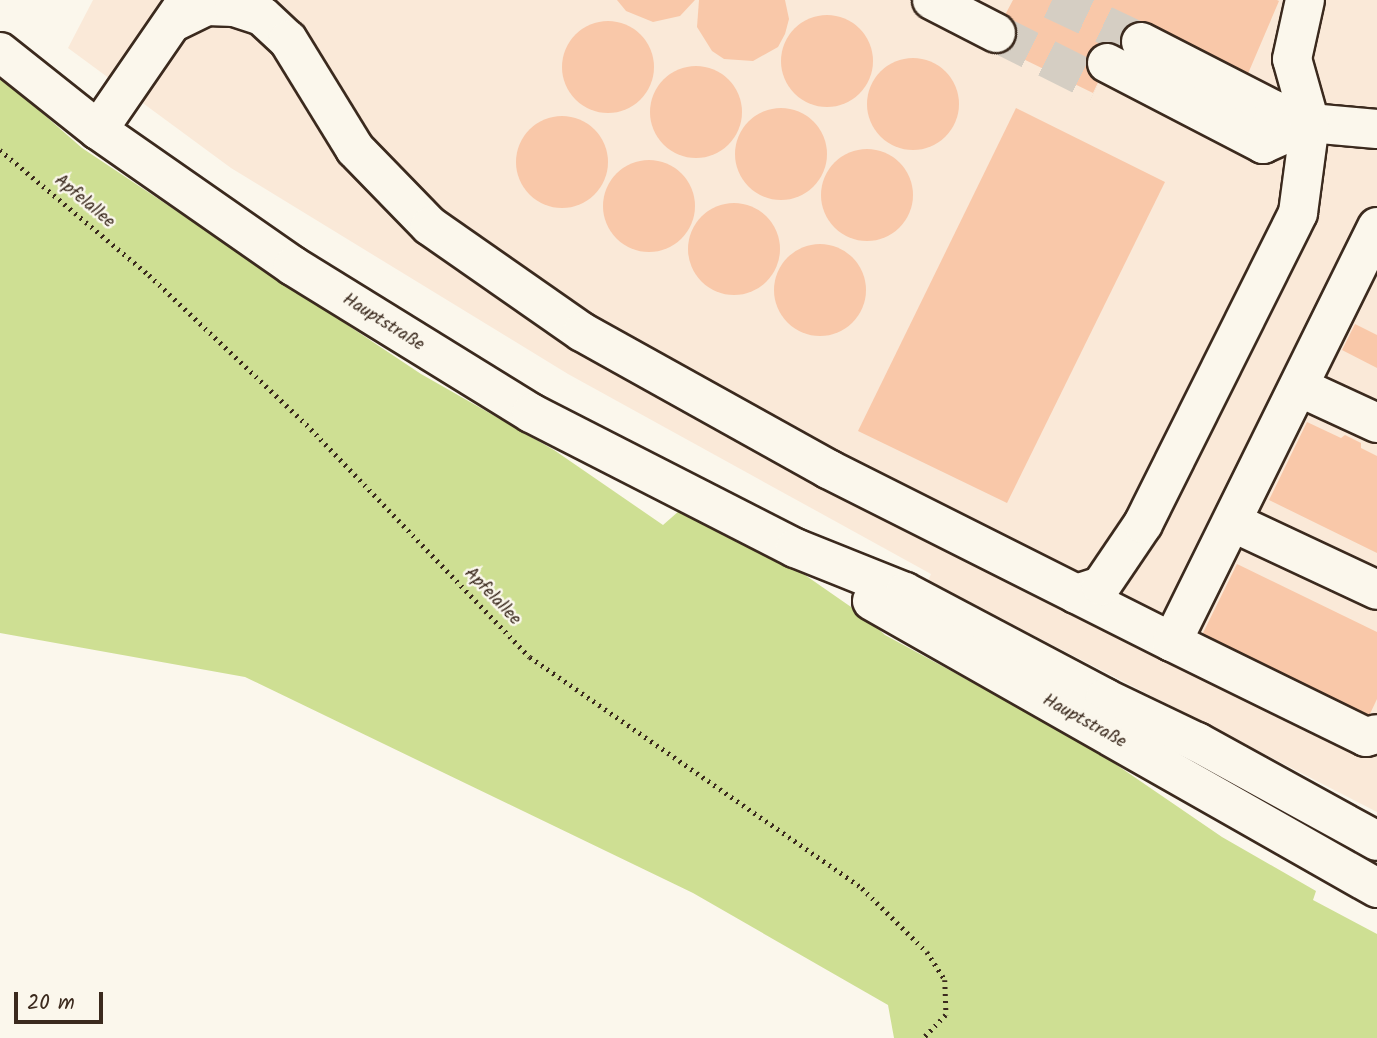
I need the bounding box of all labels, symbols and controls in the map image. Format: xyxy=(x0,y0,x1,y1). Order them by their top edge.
street label: Apfelallee xyxy=(49,170,119,234)
street label: Hauptstraße xyxy=(338,289,428,357)
street label: Apfelallee xyxy=(459,563,525,631)
street label: Hauptstraße xyxy=(1038,690,1130,754)
scale bar xyxy=(18,978,107,1022)
text: 20 m xyxy=(27,987,75,1020)

